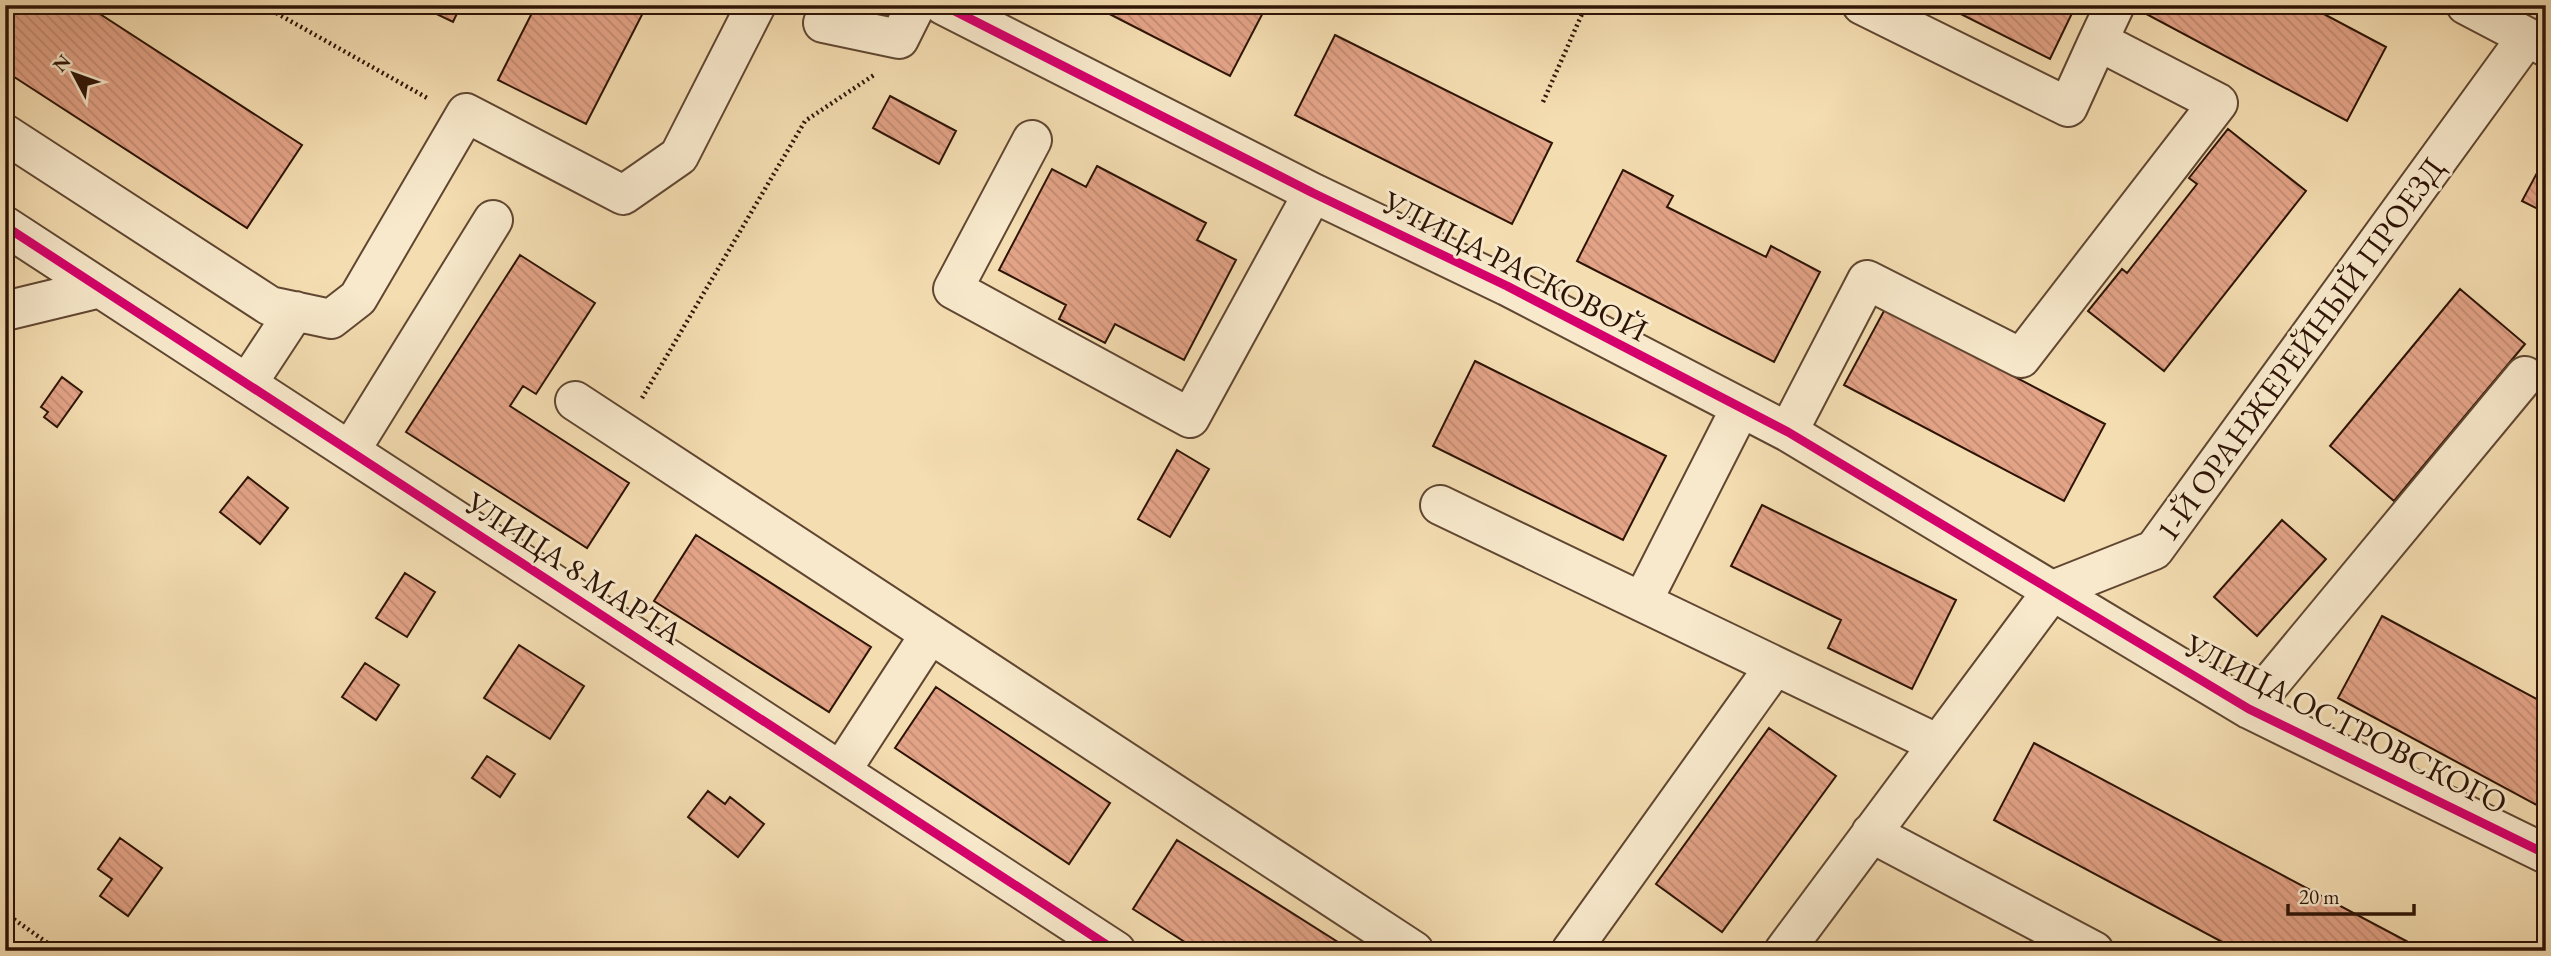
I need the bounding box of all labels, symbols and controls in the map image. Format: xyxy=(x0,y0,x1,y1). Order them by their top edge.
north arrow xyxy=(38,38,108,108)
text: N xyxy=(47,49,76,77)
street label: 1-Й ОРАНЖЕРЕЙНЫЙ ПРОЕЗД xyxy=(2146,148,2454,550)
street label: УЛИЦА РАСКОВОЙ xyxy=(1375,181,1655,351)
street label: УЛИЦА 8 МАРТА xyxy=(456,481,692,655)
street label: УЛИЦА ОСТРОВСКОГО xyxy=(2177,624,2514,824)
scale bar xyxy=(2288,872,2414,916)
text: 20 m xyxy=(2299,883,2340,910)

